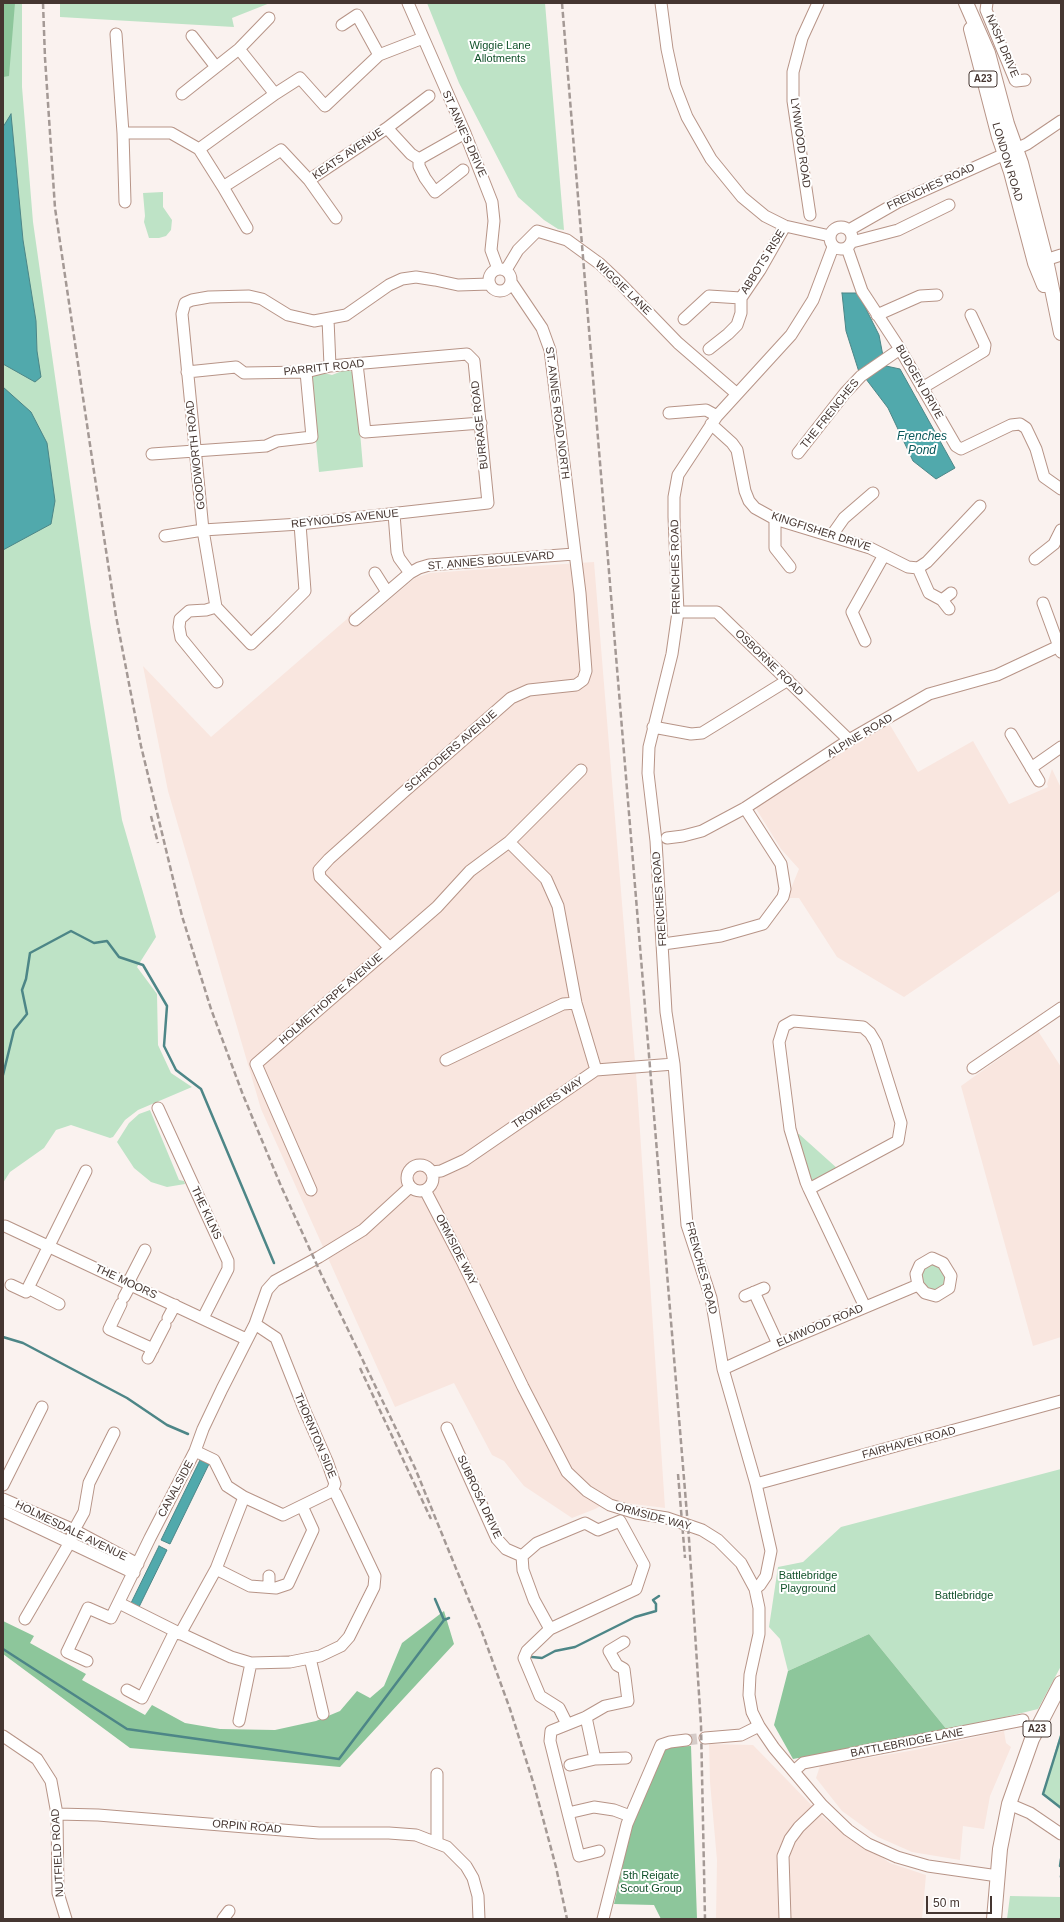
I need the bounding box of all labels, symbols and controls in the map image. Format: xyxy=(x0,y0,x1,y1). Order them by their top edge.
street label: NASH DRIVE xyxy=(983,12,1021,80)
park label: Wiggie Lane Allotments xyxy=(469,39,531,65)
road number: A23 xyxy=(969,71,997,87)
street label: ST ANNE'S DRIVE xyxy=(439,88,489,180)
street label: LYNWOOD ROAD xyxy=(787,97,813,189)
street label: LONDON ROAD xyxy=(989,121,1025,203)
street label: KEATS AVENUE xyxy=(310,125,386,183)
street label: FRENCHES ROAD xyxy=(885,161,977,213)
street label: ABBOTS RISE xyxy=(738,227,788,297)
street label: WIGGIE LANE xyxy=(592,258,654,318)
street label: BUDGEN DRIVE xyxy=(892,342,946,422)
street label: ST. ANNES ROAD NORTH xyxy=(542,346,572,480)
street label: PARRITT ROAD xyxy=(283,357,365,379)
street label: THE FRENCHES xyxy=(798,377,862,451)
street label: BURRAGE ROAD xyxy=(469,380,491,470)
street label: GOODWORTH ROAD xyxy=(184,400,208,510)
water label: Frenches Pond xyxy=(897,430,947,458)
street label: REYNOLDS AVENUE xyxy=(291,507,399,531)
street label: KINGFISHER DRIVE xyxy=(770,510,872,554)
street label: FRENCHES ROAD xyxy=(669,519,683,615)
street label: ST. ANNES BOULEVARD xyxy=(427,549,555,573)
street label: OSBORNE ROAD xyxy=(732,627,806,699)
street label: SCHRODERS AVENUE xyxy=(402,707,500,795)
street label: ALPINE ROAD xyxy=(825,711,895,761)
street label: FRENCHES ROAD xyxy=(650,851,670,947)
street label: HOLMETHORPE AVENUE xyxy=(277,951,385,1047)
street label: TROWERS WAY xyxy=(510,1074,586,1132)
street label: THE KILNS xyxy=(188,1184,224,1242)
street label: ORMSIDE WAY xyxy=(432,1212,480,1288)
street label: FRENCHES ROAD xyxy=(682,1220,720,1316)
street label: THE MOORS xyxy=(93,1262,159,1302)
street label: ELMWOOD ROAD xyxy=(775,1302,865,1350)
street label: THORNTON SIDE xyxy=(291,1392,339,1480)
street label: FAIRHAVEN ROAD xyxy=(861,1424,957,1462)
street label: SUBROSA DRIVE xyxy=(454,1453,504,1541)
street label: CANALSIDE xyxy=(156,1458,196,1520)
street label: HOLMESDALE AVENUE xyxy=(13,1498,129,1564)
street label: ORMSIDE WAY xyxy=(614,1501,692,1533)
park label: Battlebridge Playground xyxy=(779,1569,837,1595)
park label: Battlebridge xyxy=(935,1589,993,1603)
road number: A23 xyxy=(1023,1721,1051,1737)
street label: BATTLEBRIDGE LANE xyxy=(849,1726,965,1760)
street label: NUTFIELD ROAD xyxy=(49,1808,67,1898)
street label: ORPIN ROAD xyxy=(212,1817,282,1837)
park label: 5th Reigate Scout Group xyxy=(620,1869,682,1895)
scale bar xyxy=(928,1888,994,1914)
text: 50 m xyxy=(933,1896,960,1910)

